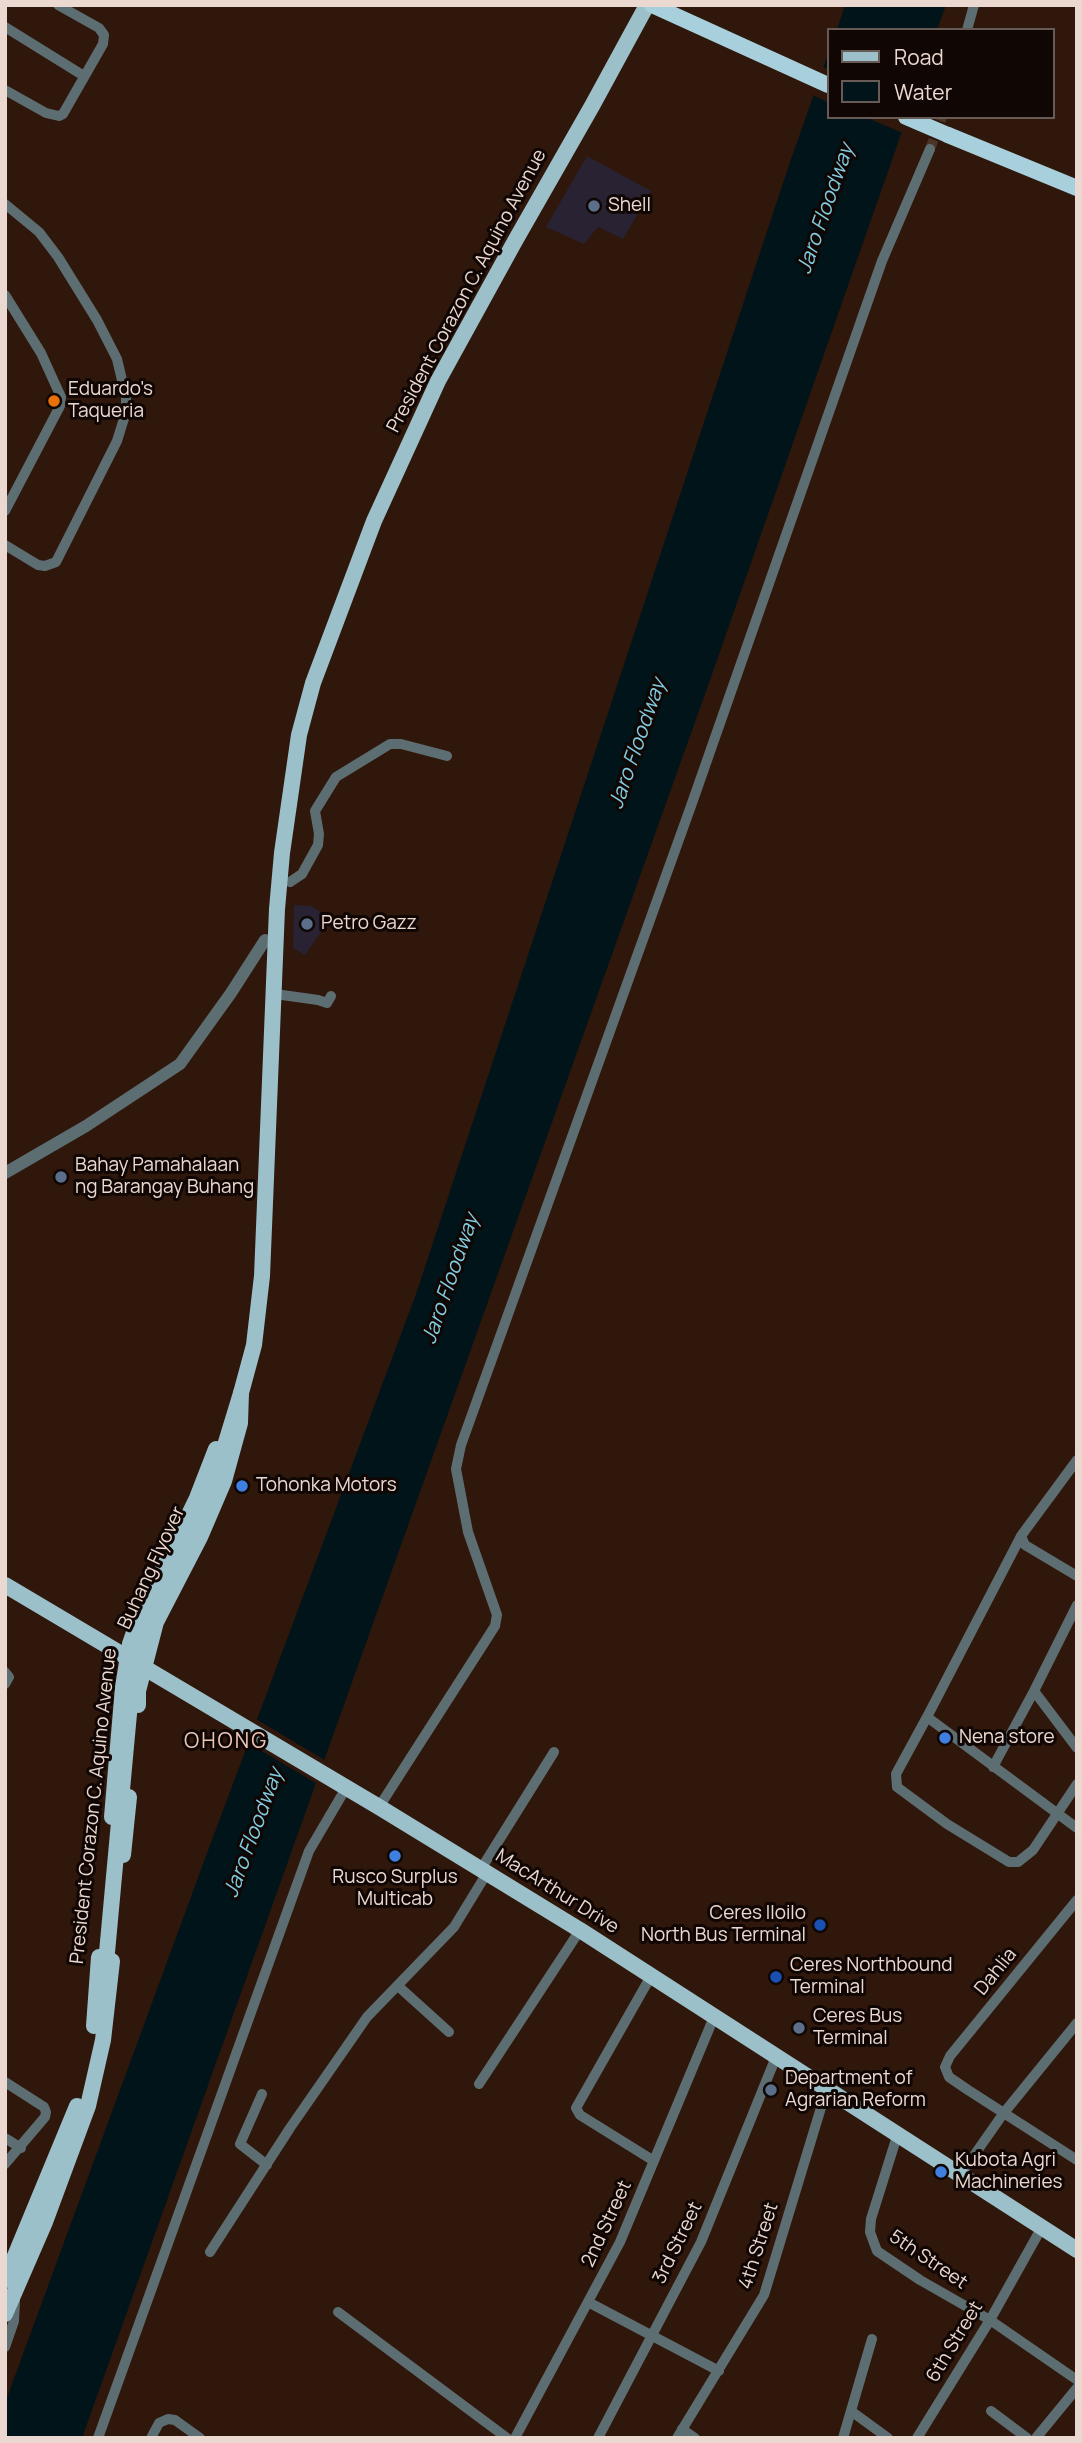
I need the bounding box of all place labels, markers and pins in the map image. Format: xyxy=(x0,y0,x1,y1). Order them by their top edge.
place label: Shell xyxy=(608,195,651,217)
marker: Shell xyxy=(586,198,602,214)
place label: Eduardo's Taqueria xyxy=(68,379,153,423)
marker: Eduardo's Taqueria xyxy=(46,393,62,409)
place label: Petro Gazz xyxy=(321,913,417,935)
marker: Petro Gazz xyxy=(299,916,315,932)
place label: Bahay Pamahalaan ng Barangay Buhang xyxy=(75,1155,254,1199)
marker: Bahay Pamahalaan ng Barangay Buhang xyxy=(53,1169,69,1185)
place label: Tohonka Motors xyxy=(256,1475,397,1497)
marker: Tohonka Motors xyxy=(234,1478,250,1494)
place label: Nena store xyxy=(959,1727,1055,1749)
marker: Nena store xyxy=(937,1730,953,1746)
marker: Rusco Surplus Multicab xyxy=(387,1848,403,1864)
place label: Rusco Surplus Multicab xyxy=(332,1867,458,1911)
place label: Ceres Iloilo North Bus Terminal xyxy=(641,1903,806,1947)
marker: Ceres Iloilo North Bus Terminal xyxy=(812,1917,828,1933)
place label: Ceres Northbound Terminal xyxy=(790,1955,952,1999)
marker: Ceres Northbound Terminal xyxy=(768,1969,784,1985)
place label: Ceres Bus Terminal xyxy=(813,2006,902,2050)
marker: Ceres Bus Terminal xyxy=(791,2020,807,2036)
place label: Department of Agrarian Reform xyxy=(785,2068,926,2112)
marker: Department of Agrarian Reform xyxy=(763,2082,779,2098)
place label: Kubota Agri Machineries xyxy=(955,2150,1062,2194)
marker: Kubota Agri Machineries xyxy=(933,2164,949,2180)

